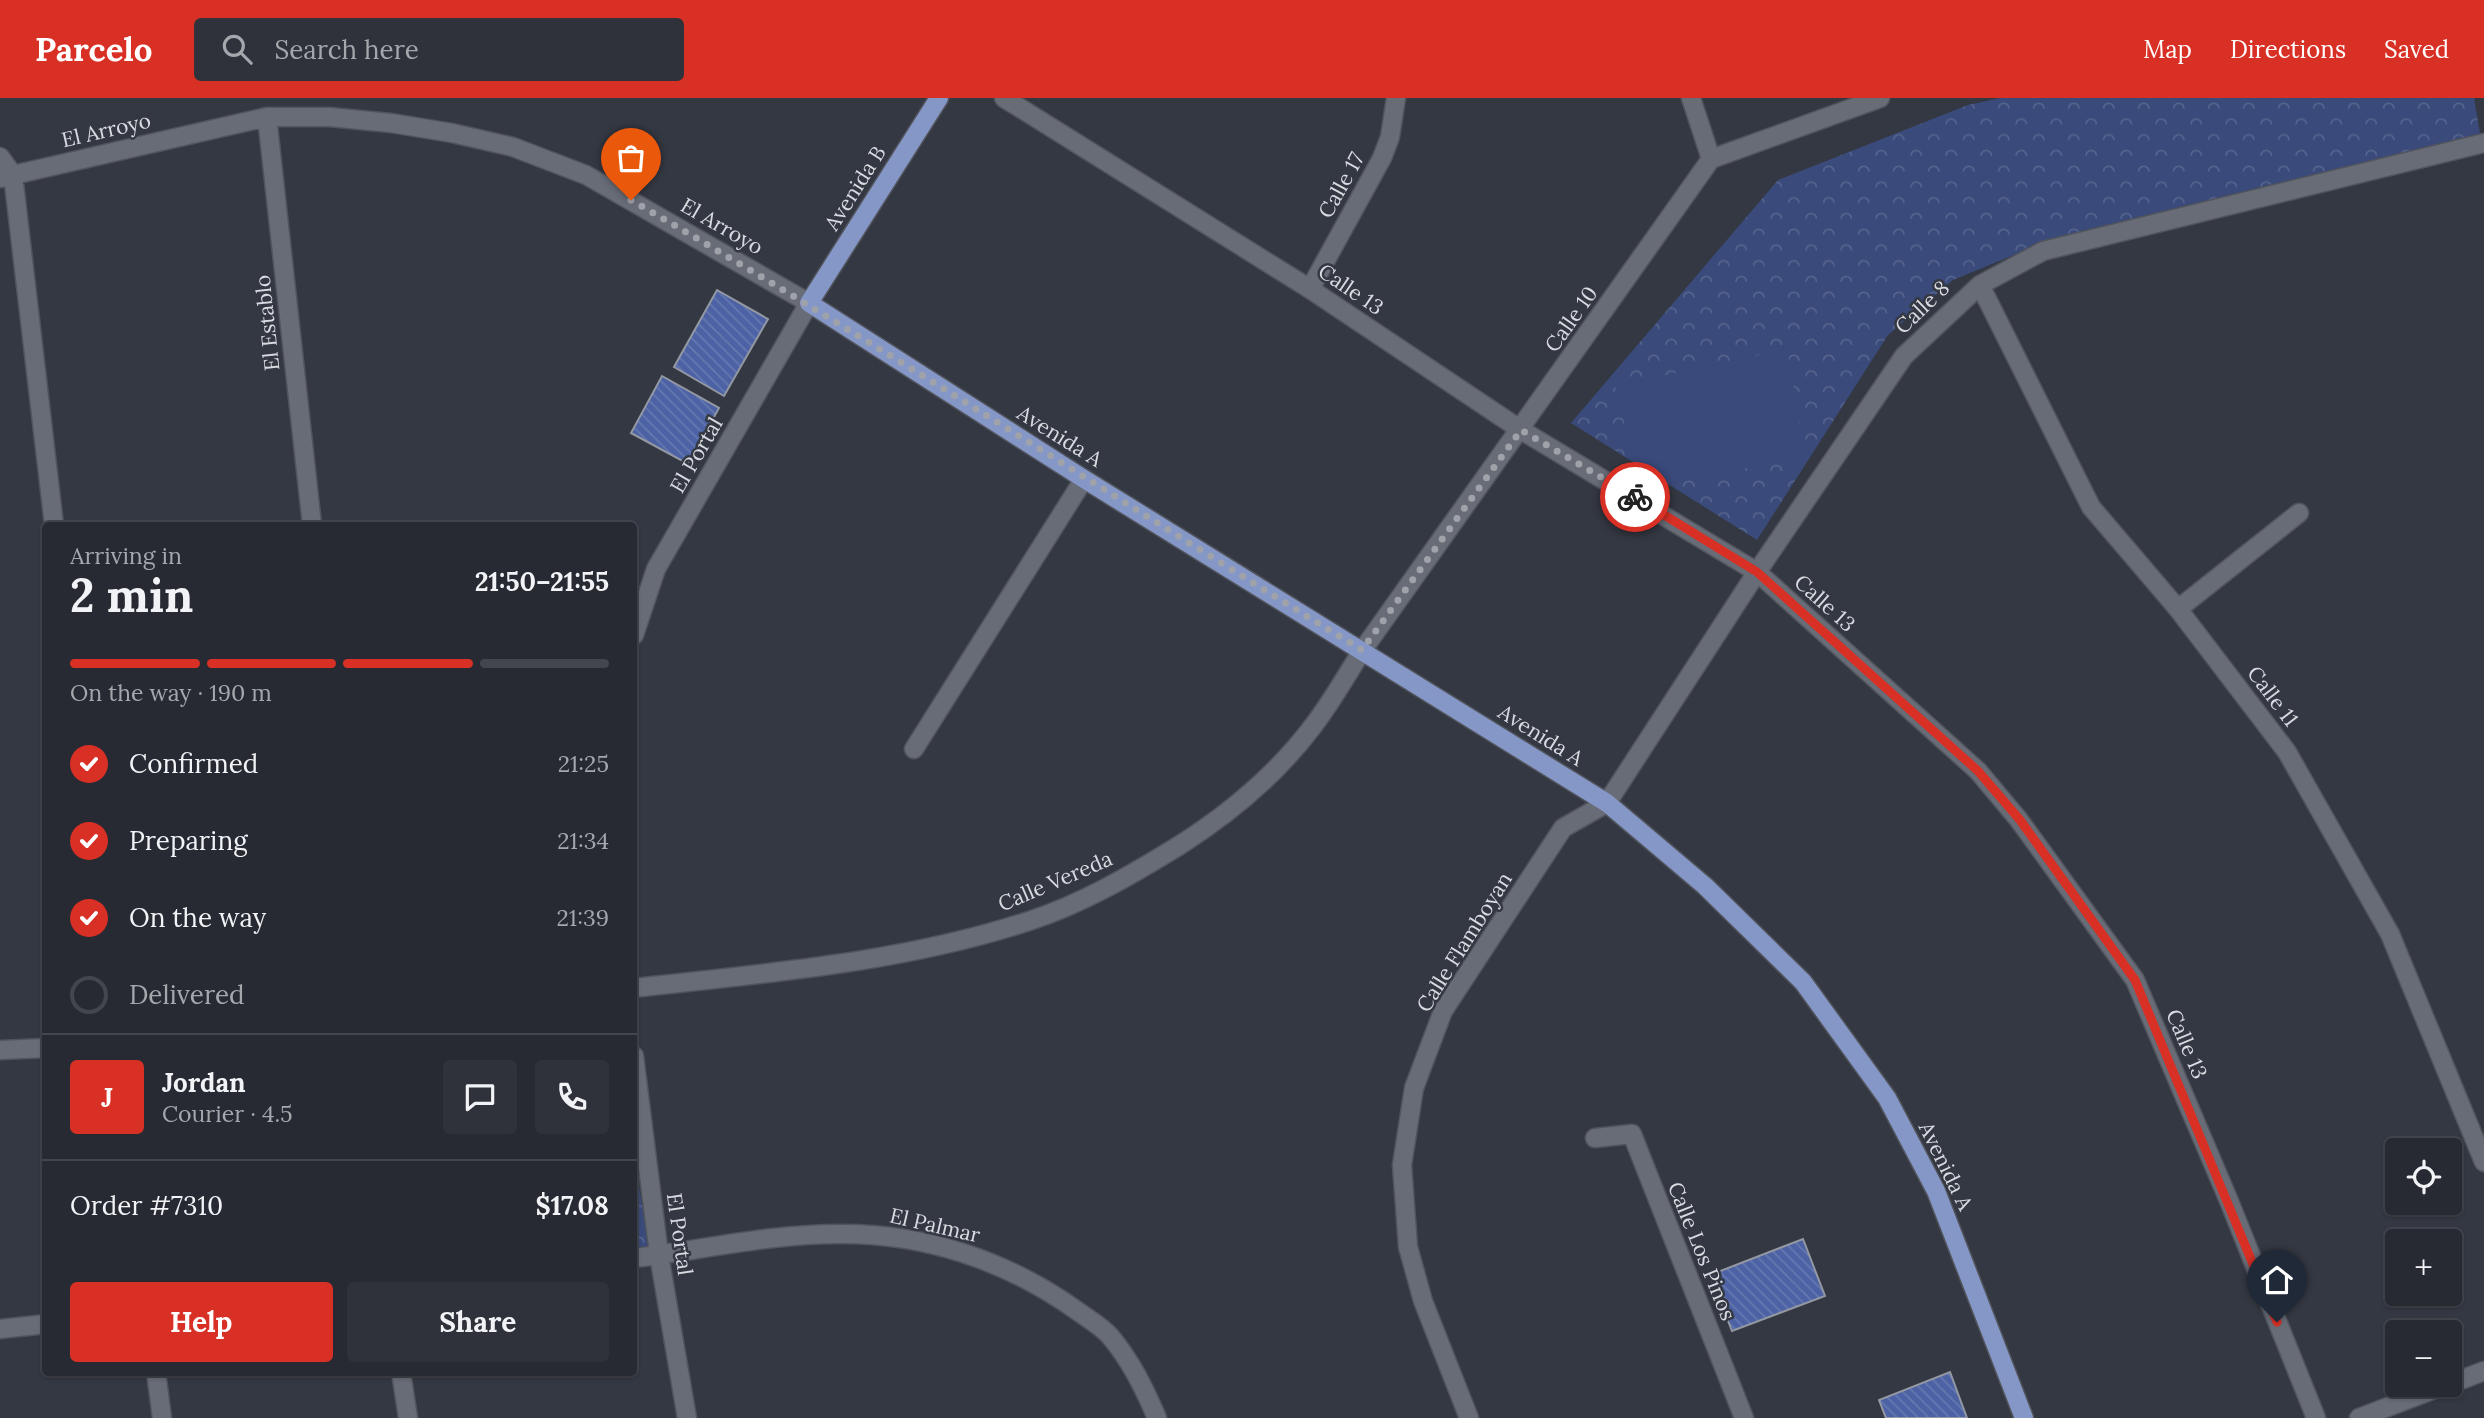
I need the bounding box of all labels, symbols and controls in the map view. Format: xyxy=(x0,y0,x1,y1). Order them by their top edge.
search box xyxy=(194,18,684,81)
text: Parcelo xyxy=(35,28,152,70)
icon: search xyxy=(218,30,256,68)
text: Search here xyxy=(274,33,419,66)
text: Map xyxy=(2143,34,2192,65)
text: Directions xyxy=(2230,34,2346,65)
text: Saved xyxy=(2384,34,2449,65)
street label: El Arroyo xyxy=(59,107,153,153)
pin xyxy=(601,128,661,200)
icon: bag xyxy=(612,139,650,177)
street label: Avenida B xyxy=(818,140,892,236)
street label: Calle 17 xyxy=(1312,147,1370,223)
street label: El Arroyo xyxy=(676,192,768,260)
street label: Calle 13 xyxy=(1313,257,1389,321)
street label: El Establo xyxy=(249,274,285,372)
street label: Calle 8 xyxy=(1889,274,1955,340)
street label: Calle 10 xyxy=(1539,281,1603,357)
street label: Avenida A xyxy=(1012,399,1108,473)
street label: El Portal xyxy=(664,412,728,498)
courier xyxy=(1600,462,1670,532)
icon: bike xyxy=(1616,478,1654,516)
text: Arriving in xyxy=(70,541,182,570)
text: 21:50–21:55 xyxy=(475,565,609,598)
text: 2 min xyxy=(70,566,193,625)
street label: Calle 13 xyxy=(1789,568,1861,638)
street label: Calle 11 xyxy=(2241,660,2305,732)
text: On the way · 190 m xyxy=(70,678,272,707)
street label: Avenida A xyxy=(1493,698,1589,772)
icon: check xyxy=(70,745,108,783)
text: Confirmed xyxy=(129,747,258,780)
text: 21:25 xyxy=(558,749,609,778)
icon: check xyxy=(70,822,108,860)
text: Preparing xyxy=(129,824,248,857)
text: 21:34 xyxy=(557,826,609,855)
street label: Calle Vereda xyxy=(994,845,1116,917)
street label: Calle Flamboyan xyxy=(1410,867,1518,1017)
icon: check xyxy=(70,899,108,937)
text: On the way xyxy=(129,901,266,934)
text: 21:39 xyxy=(556,903,609,932)
text: Delivered xyxy=(129,978,245,1011)
street label: Calle 13 xyxy=(2160,1005,2214,1083)
button: chat xyxy=(443,1060,517,1134)
button: phone xyxy=(535,1060,609,1134)
text: Jordan xyxy=(162,1066,246,1099)
text: J xyxy=(101,1081,113,1114)
text: Courier · 4.5 xyxy=(162,1099,293,1128)
street label: Avenida A xyxy=(1913,1116,1979,1216)
map controls xyxy=(2385,1138,2462,1397)
button: locate xyxy=(2385,1138,2462,1215)
street label: Calle Los Pinos xyxy=(1662,1178,1742,1324)
text: Order #7310 xyxy=(70,1189,223,1222)
text: $17.08 xyxy=(536,1189,609,1222)
street label: El Portal xyxy=(661,1191,699,1277)
street label: El Palmar xyxy=(887,1201,983,1249)
button: + xyxy=(2385,1229,2462,1306)
pin xyxy=(2247,1250,2307,1322)
icon: home xyxy=(2258,1261,2296,1299)
button: Help xyxy=(70,1282,333,1362)
button: Share xyxy=(347,1282,609,1362)
button: − xyxy=(2385,1320,2462,1397)

